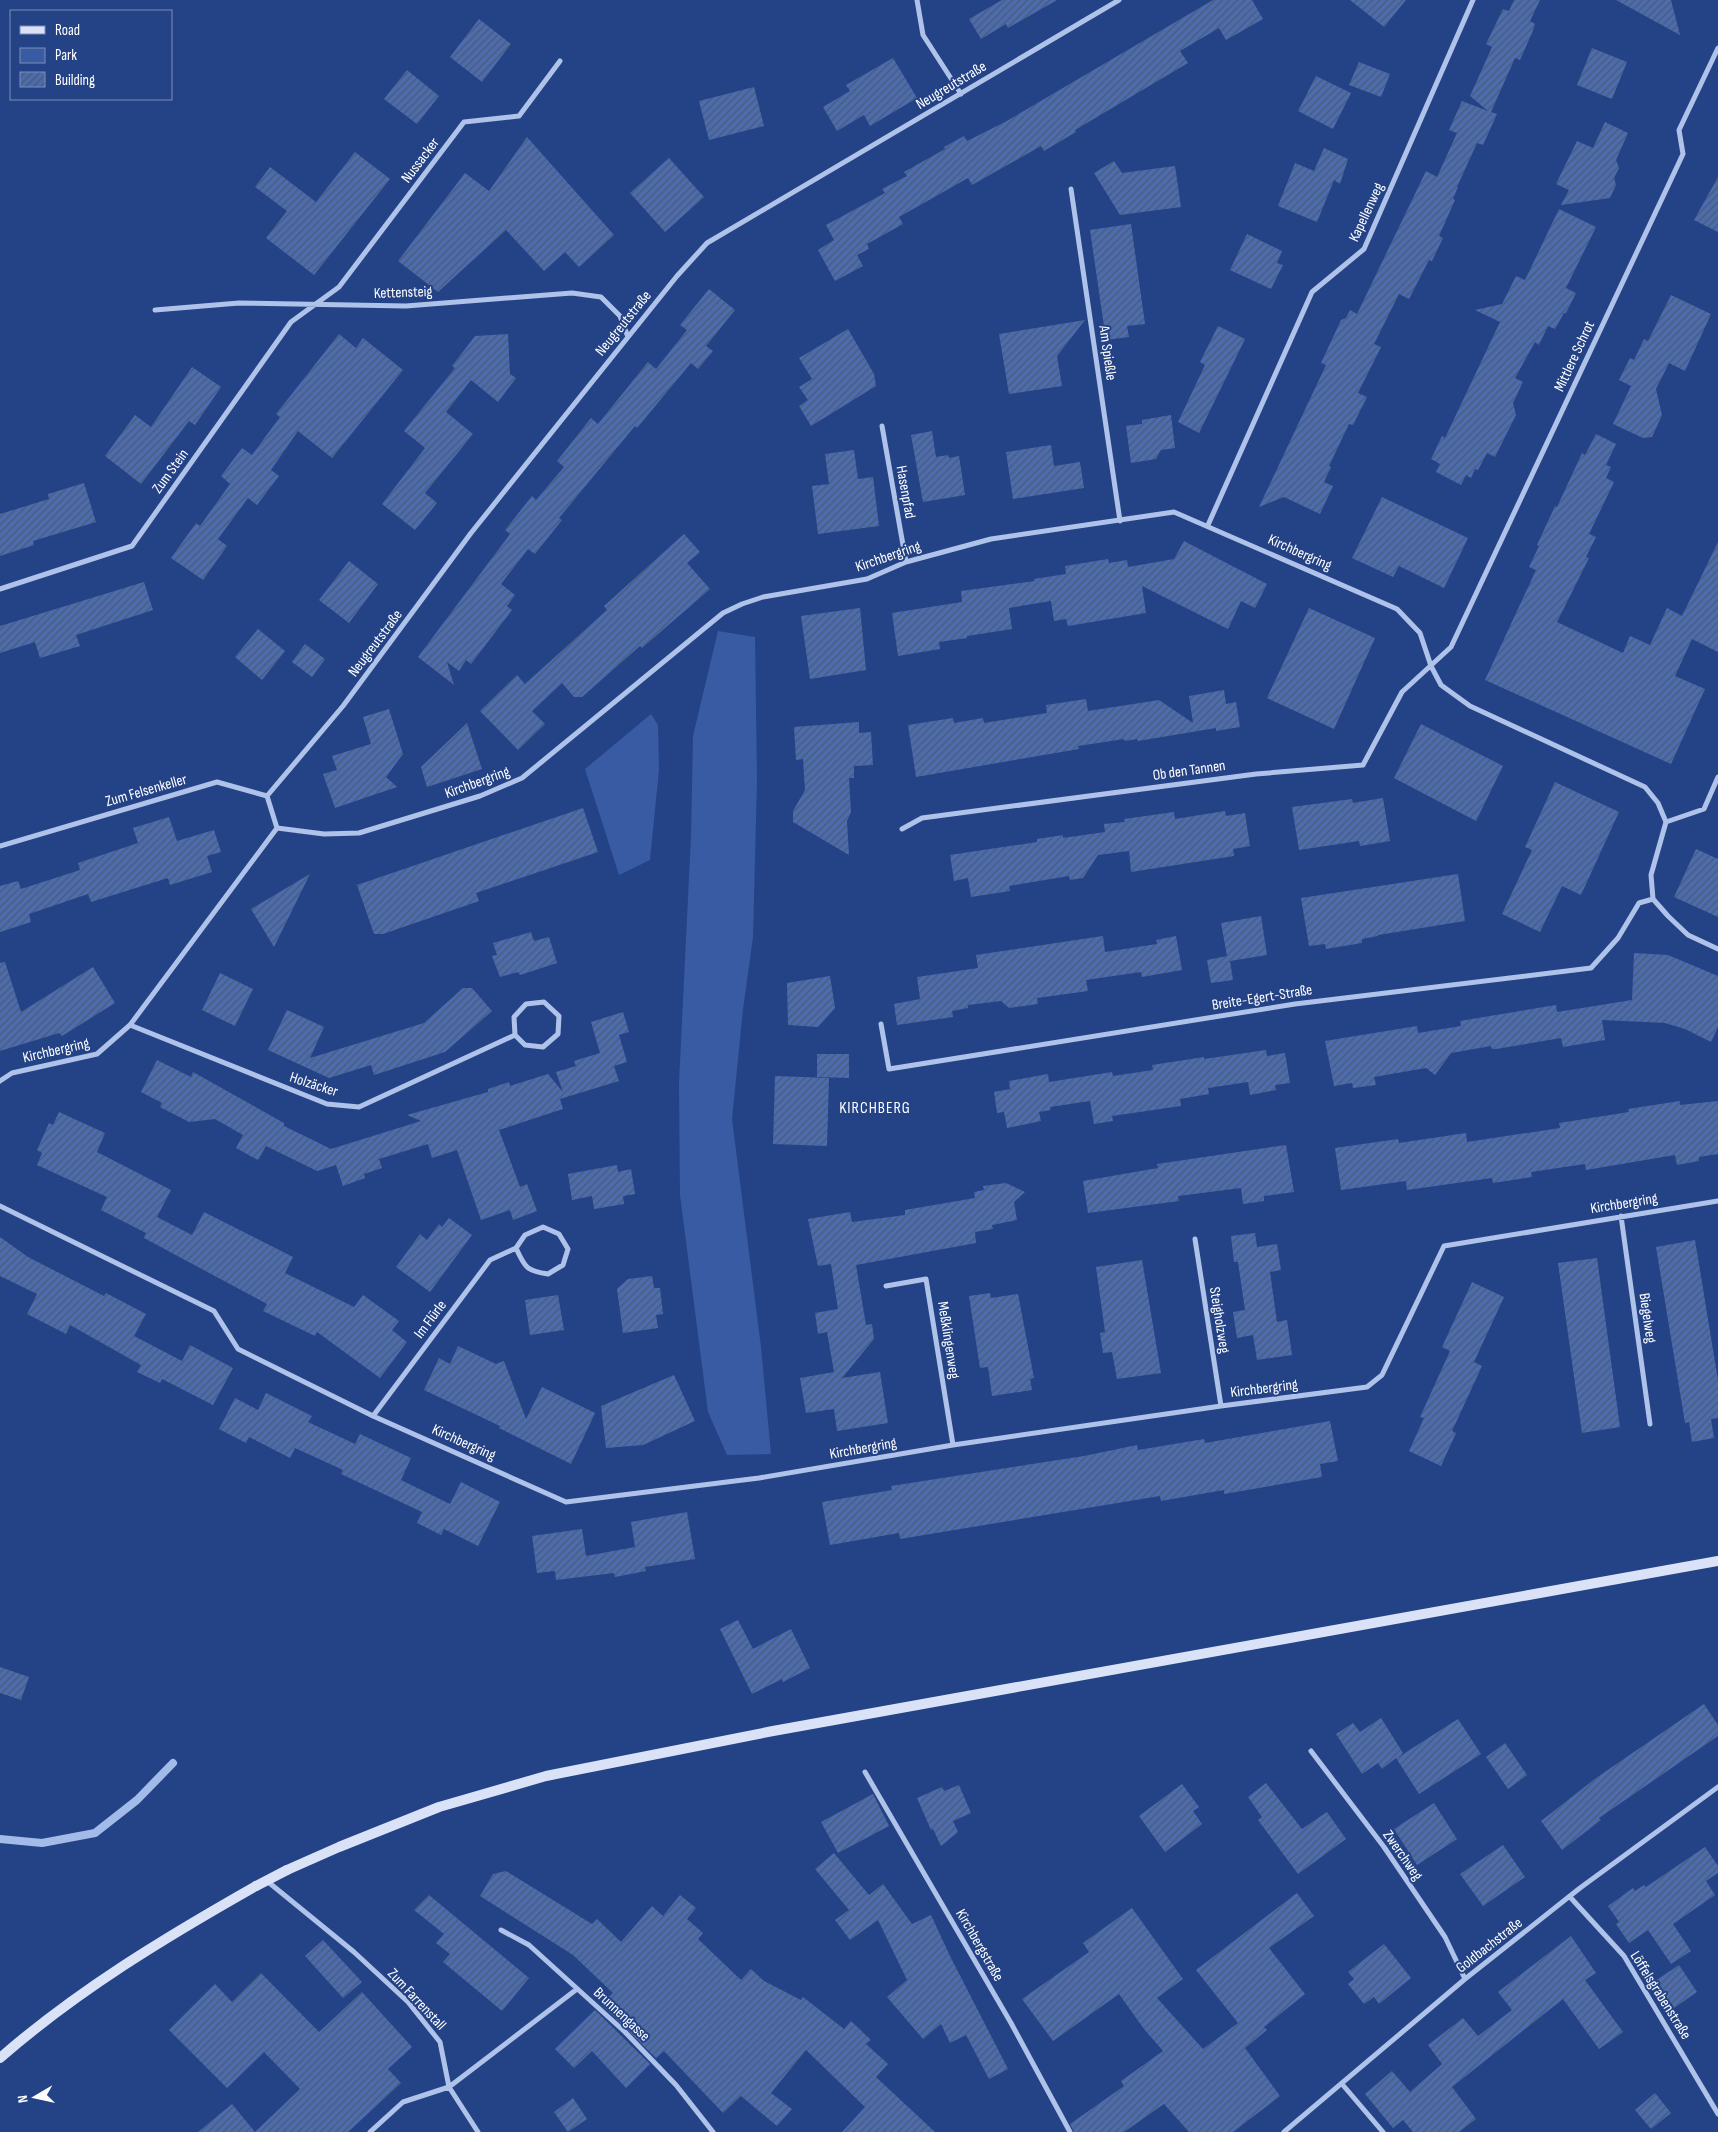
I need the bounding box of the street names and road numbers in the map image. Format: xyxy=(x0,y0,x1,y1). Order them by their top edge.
street label: Neugreutstraße xyxy=(913,57,990,114)
street label: Nussacker xyxy=(397,133,444,187)
street label: Kapellenweg xyxy=(1345,180,1388,245)
street label: Kettensteig xyxy=(373,282,433,303)
street label: Neugreutstraße xyxy=(591,287,656,360)
street label: Mittlere Schrot xyxy=(1550,317,1599,395)
street label: Am Spießle xyxy=(1094,323,1121,382)
street label: Zum Stein xyxy=(148,445,193,497)
street label: Hasenpfad xyxy=(891,464,920,520)
street label: Kirchbergring xyxy=(1265,530,1335,575)
street label: Kirchbergring xyxy=(853,536,923,576)
street label: Neugreutstraße xyxy=(344,606,407,681)
street label: Ob den Tannen xyxy=(1151,756,1227,785)
street label: Kirchbergring xyxy=(442,762,512,803)
street label: Zum Felsenkeller xyxy=(103,770,190,811)
street label: Breite-Egert-Straße xyxy=(1211,980,1314,1015)
street label: Kirchbergring xyxy=(21,1034,91,1067)
street label: Holzäcker xyxy=(287,1068,341,1101)
street label: Kirchbergring xyxy=(1589,1189,1659,1218)
street label: Steigholzweg xyxy=(1205,1286,1234,1355)
street label: Biegelweg xyxy=(1635,1292,1660,1344)
street label: Im Flürle xyxy=(410,1296,451,1342)
street label: Meßklingenweg xyxy=(933,1300,964,1380)
street label: Kirchbergring xyxy=(1229,1375,1299,1402)
street label: Kirchbergring xyxy=(429,1420,499,1465)
street label: Kirchbergring xyxy=(828,1433,898,1464)
street label: Zwerchweg xyxy=(1378,1826,1427,1884)
street label: Kirchbergstraße xyxy=(951,1906,1008,1985)
street label: Goldbachstraße xyxy=(1452,1913,1526,1977)
street label: Löffelsgrabenstraße xyxy=(1626,1948,1695,2043)
street label: Zum Farrenstall xyxy=(383,1964,450,2034)
street label: Brunnengasse xyxy=(589,1983,654,2045)

